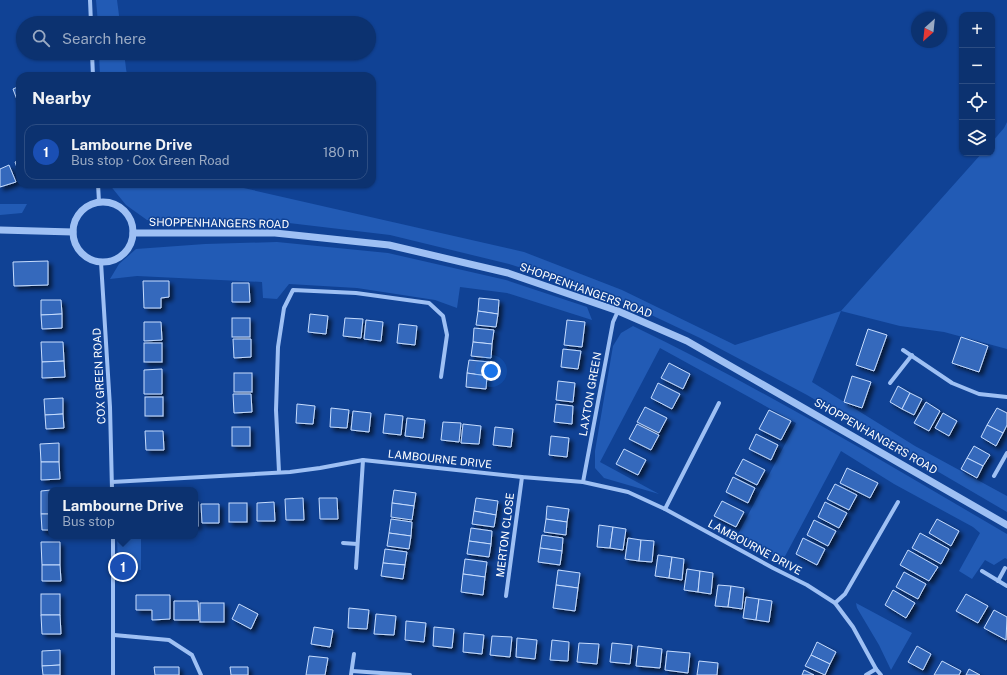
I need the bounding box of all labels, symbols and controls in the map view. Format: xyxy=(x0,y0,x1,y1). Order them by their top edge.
north arrow xyxy=(911,12,947,48)
map controls xyxy=(959,12,995,156)
button: + xyxy=(959,12,995,48)
search box xyxy=(16,16,376,60)
icon: search xyxy=(30,27,52,49)
text: Search here xyxy=(62,30,146,47)
button: − xyxy=(959,48,995,84)
button: locate xyxy=(959,84,995,120)
text: Nearby xyxy=(32,88,91,108)
button: layers xyxy=(959,120,995,156)
text: Lambourne Drive xyxy=(71,136,192,153)
text: 1 xyxy=(43,145,49,160)
text: 180 m xyxy=(323,145,359,160)
text: Bus stop · Cox Green Road xyxy=(71,153,230,168)
street label: SHOPPENHANGERS ROAD xyxy=(149,216,290,230)
street label: SHOPPENHANGERS ROAD xyxy=(518,260,654,320)
street label: COX GREEN ROAD xyxy=(90,327,108,425)
street label: LAXTON GREEN xyxy=(577,351,603,437)
your location xyxy=(481,361,501,381)
street label: SHOPPENHANGERS ROAD xyxy=(812,396,940,476)
street label: LAMBOURNE DRIVE xyxy=(387,448,493,470)
popup xyxy=(48,487,198,539)
street label: MERTON CLOSE xyxy=(494,492,516,578)
text: Lambourne Drive xyxy=(62,497,184,514)
text: Bus stop xyxy=(62,514,115,529)
street label: LAMBOURNE DRIVE xyxy=(706,517,804,577)
pin: 1 xyxy=(110,552,136,582)

